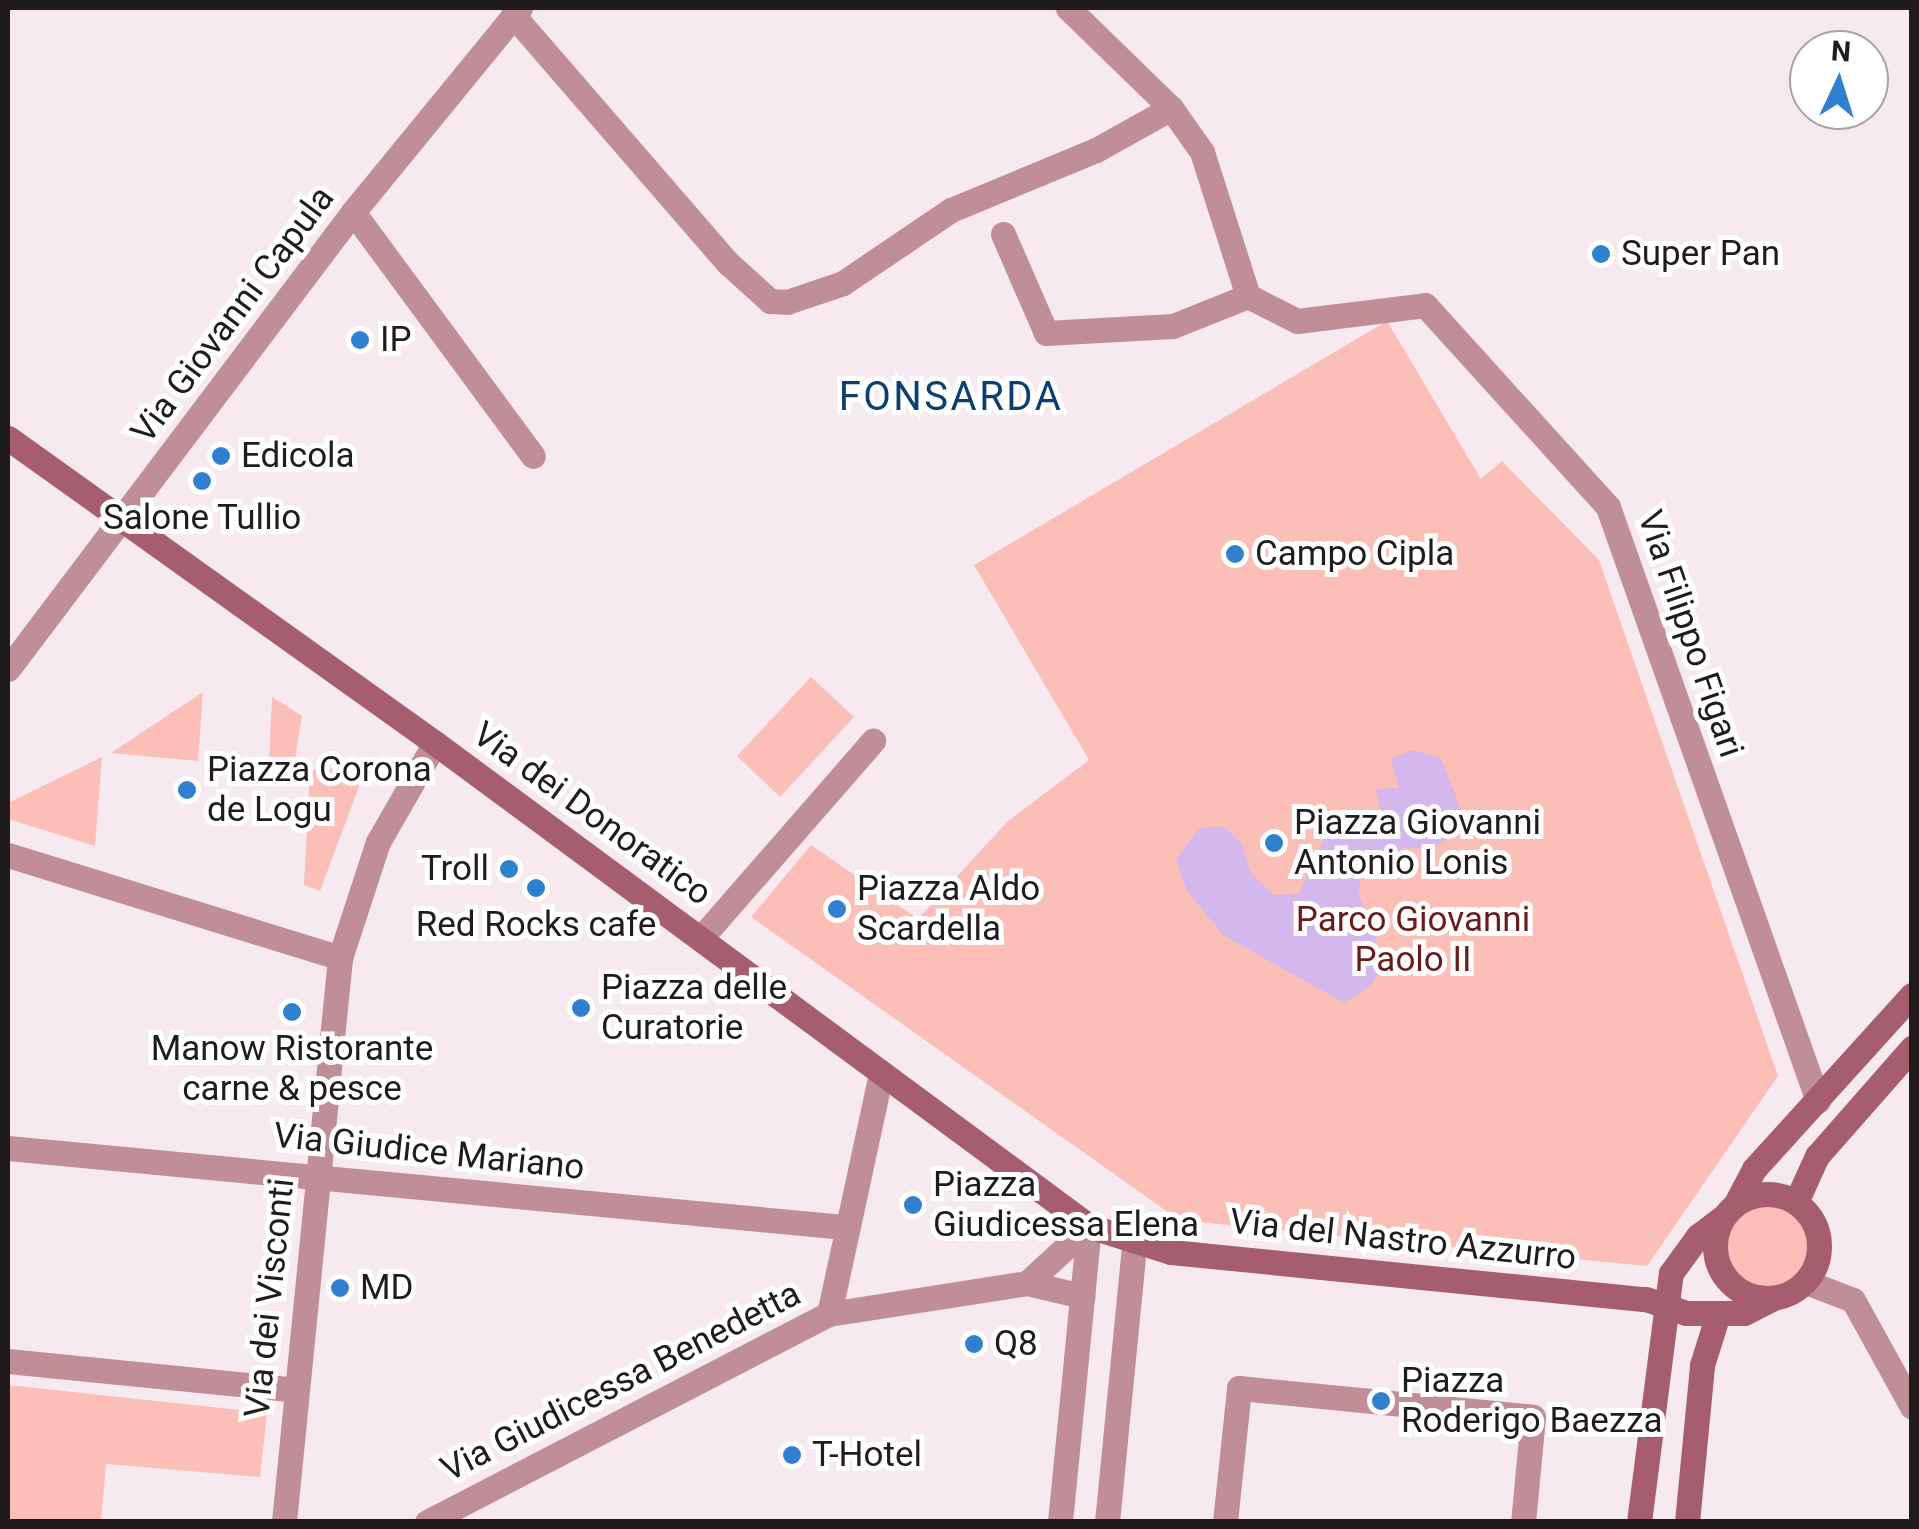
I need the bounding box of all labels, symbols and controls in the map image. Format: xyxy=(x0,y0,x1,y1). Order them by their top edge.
north arrow xyxy=(1789,30,1889,130)
text: N xyxy=(1830,34,1852,69)
street label: Via Giovanni Capula xyxy=(123,178,343,452)
place label: Super Pan xyxy=(1621,233,1780,275)
marker: Super Pan xyxy=(1590,243,1612,265)
place label: IP xyxy=(380,319,412,361)
marker: IP xyxy=(349,329,371,351)
district label: FONSARDA xyxy=(839,373,1063,421)
place label: Edicola xyxy=(241,435,355,477)
marker: Edicola xyxy=(210,445,232,467)
marker: Salone Tullio xyxy=(191,470,213,492)
place label: Salone Tullio xyxy=(103,497,301,539)
street label: Via Filippo Figari xyxy=(1628,505,1752,763)
place label: Campo Cipla xyxy=(1255,533,1454,575)
marker: Campo Cipla xyxy=(1224,543,1246,565)
street label: Via dei Donoratico xyxy=(464,713,720,915)
place label: Piazza Corona de Logu xyxy=(207,749,432,831)
marker: Piazza Corona de Logu xyxy=(176,779,198,801)
place label: Piazza Giovanni Antonio Lonis xyxy=(1294,802,1541,884)
marker: Piazza Giovanni Antonio Lonis xyxy=(1263,832,1285,854)
place label: Troll xyxy=(421,848,489,890)
marker: Troll xyxy=(498,858,520,880)
place label: Piazza Aldo Scardella xyxy=(857,868,1040,950)
marker: Red Rocks cafe xyxy=(525,877,547,899)
marker: Piazza Aldo Scardella xyxy=(826,898,848,920)
park label: Parco Giovanni Paolo II xyxy=(1296,899,1530,981)
place label: Red Rocks cafe xyxy=(416,904,656,946)
place label: Piazza delle Curatorie xyxy=(601,967,787,1049)
marker: Piazza delle Curatorie xyxy=(570,997,592,1019)
marker: Manow Ristorante carne & pesce xyxy=(281,1001,303,1023)
place label: Manow Ristorante carne & pesce xyxy=(151,1028,433,1110)
street label: Via Giudice Mariano xyxy=(272,1115,586,1189)
place label: Piazza Giudicessa Elena xyxy=(933,1164,1199,1246)
street label: Via dei Visconti xyxy=(237,1176,303,1420)
marker: Piazza Giudicessa Elena xyxy=(902,1194,924,1216)
street label: Via del Nastro Azzurro xyxy=(1228,1201,1578,1279)
place label: MD xyxy=(360,1267,414,1309)
street label: Via Giudicessa Benedetta xyxy=(434,1273,808,1491)
marker: MD xyxy=(329,1277,351,1299)
place label: Q8 xyxy=(994,1323,1038,1365)
marker: Q8 xyxy=(963,1333,985,1355)
place label: Piazza Roderigo Baezza xyxy=(1401,1360,1663,1442)
marker: Piazza Roderigo Baezza xyxy=(1370,1390,1392,1412)
place label: T-Hotel xyxy=(812,1434,922,1476)
marker: T-Hotel xyxy=(781,1444,803,1466)

